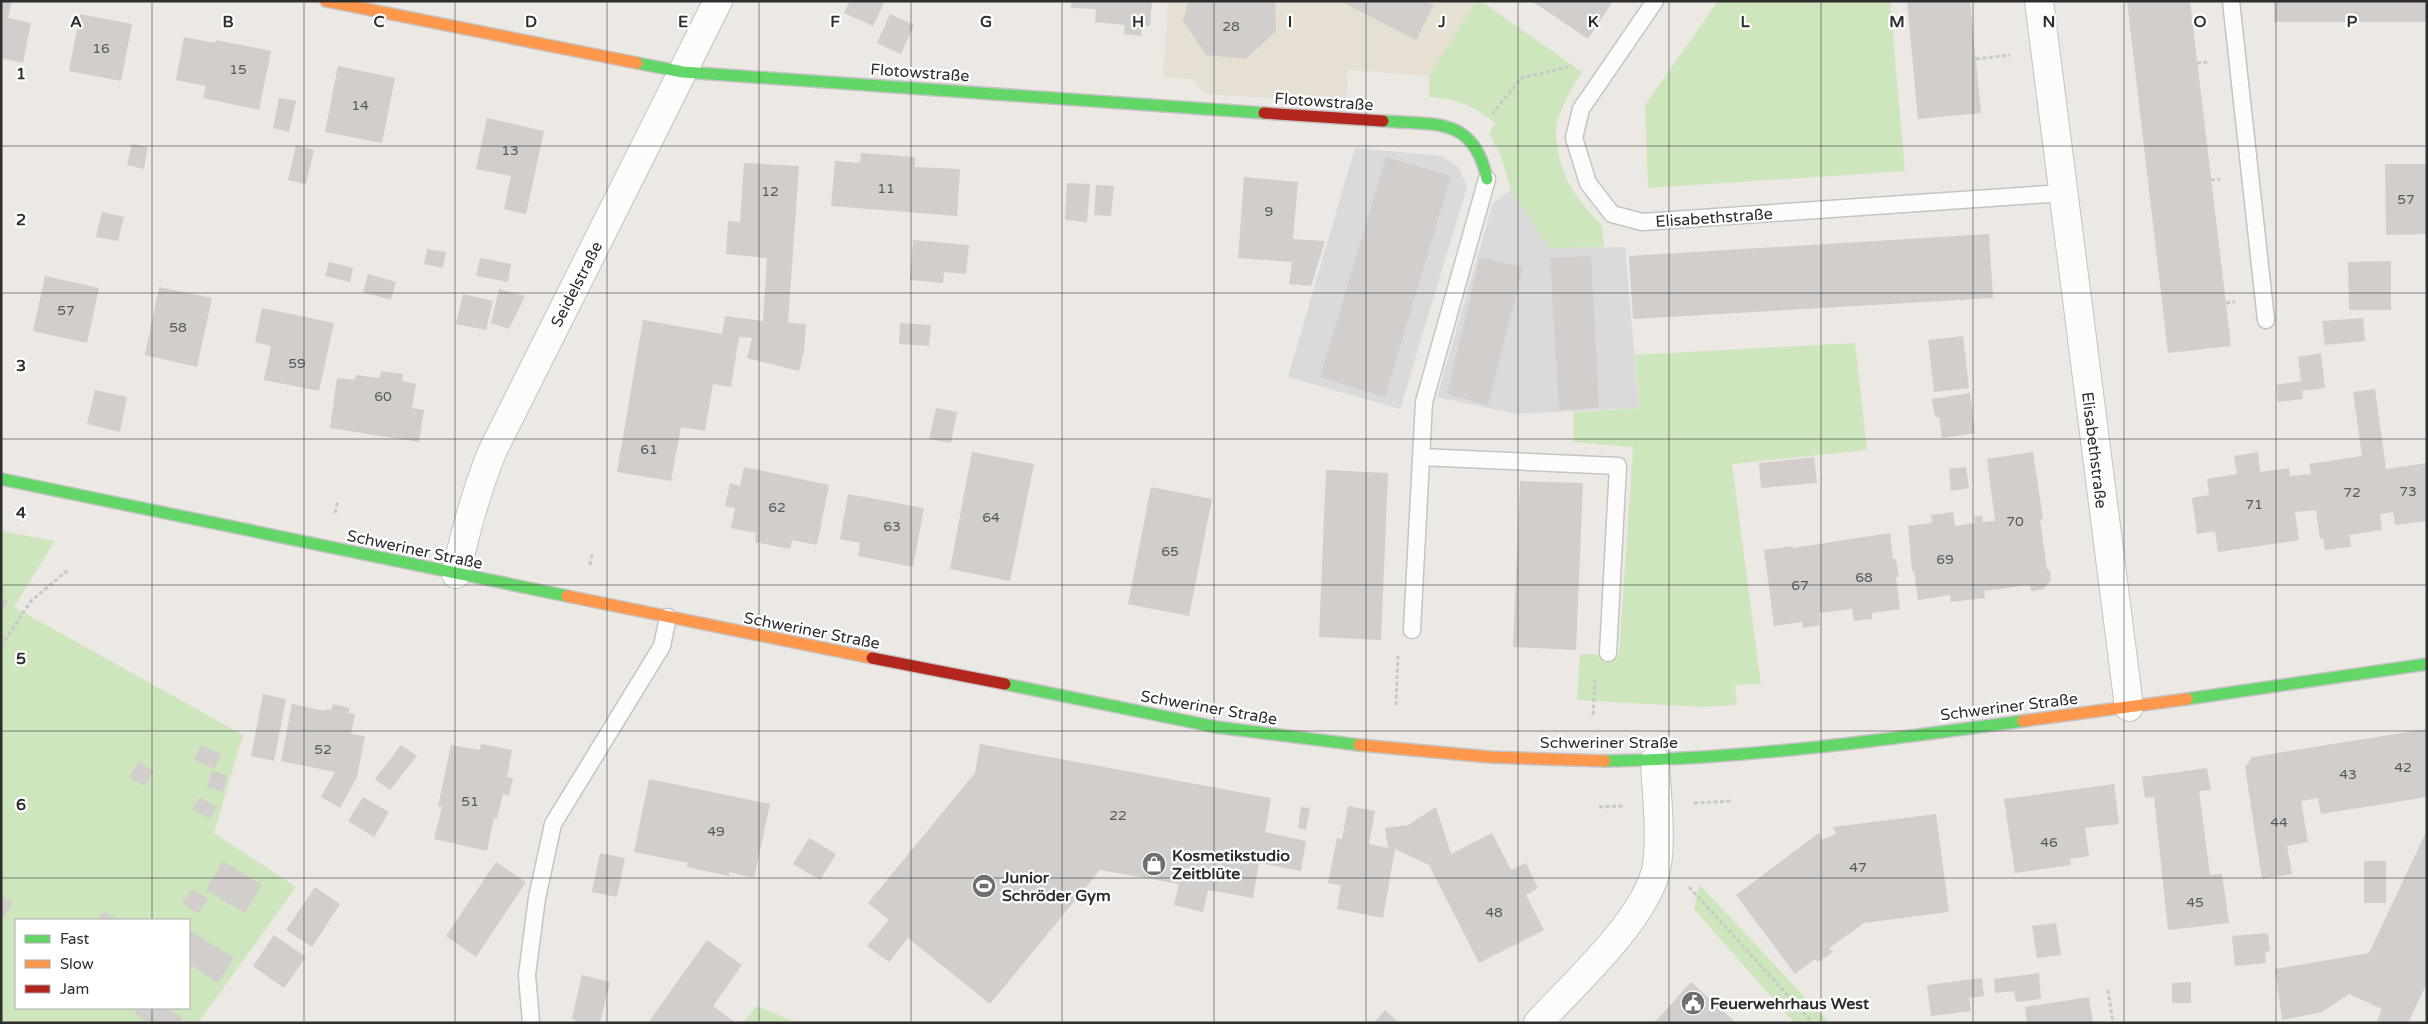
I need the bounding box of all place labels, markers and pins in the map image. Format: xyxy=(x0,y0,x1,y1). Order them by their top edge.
place label: Kosmetikstudio Zeitblüte xyxy=(1172,846,1290,884)
shop icon: Kosmetikstudio Zeitblüte xyxy=(1141,851,1167,877)
place label: Junior Schröder Gym xyxy=(1001,868,1111,906)
sports icon: Junior Schröder Gym xyxy=(971,873,997,899)
public building icon: Feuerwehrhaus West xyxy=(1680,990,1706,1016)
place label: Feuerwehrhaus West xyxy=(1710,994,1870,1014)

